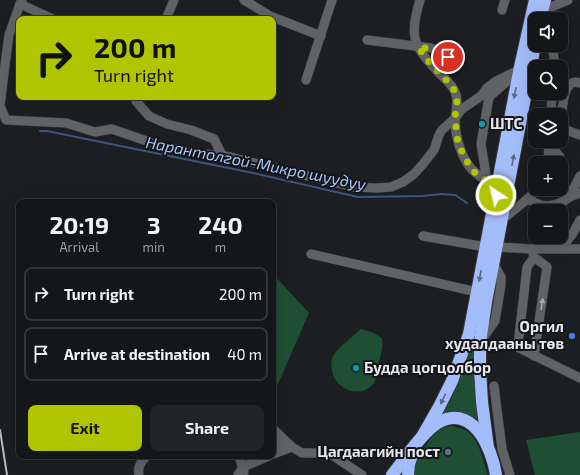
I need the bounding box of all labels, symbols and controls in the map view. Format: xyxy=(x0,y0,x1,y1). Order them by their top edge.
map controls xyxy=(528,12,568,244)
button: sound xyxy=(528,12,568,52)
text: 200 m xyxy=(94,30,176,64)
icon: right xyxy=(28,32,80,84)
pin xyxy=(431,40,465,74)
icon: arrive xyxy=(437,46,459,68)
button: search xyxy=(528,60,568,100)
text: Turn right xyxy=(94,64,174,86)
one-way arrow xyxy=(512,87,518,99)
button: layers xyxy=(528,108,568,148)
place label: ШТС xyxy=(490,114,522,132)
marker: ШТС xyxy=(477,119,487,129)
water label: Нарантолгой-Микро шуудуу xyxy=(144,132,368,193)
one-way arrow xyxy=(510,154,516,166)
button: + xyxy=(528,156,568,196)
position arrow xyxy=(475,174,517,216)
button: − xyxy=(528,204,568,244)
text: 20:19 xyxy=(49,210,109,239)
text: 3 xyxy=(147,210,161,239)
text: 240 xyxy=(198,210,243,239)
text: Arrival xyxy=(60,239,99,255)
text: min xyxy=(143,239,165,255)
text: m xyxy=(215,239,226,255)
one-way arrow xyxy=(477,270,483,282)
icon: right xyxy=(30,283,52,305)
text: Turn right xyxy=(64,285,134,303)
text: 200 m xyxy=(219,285,262,303)
one-way arrow xyxy=(539,297,545,310)
place label: Оргил худалдааны төв xyxy=(445,317,564,352)
marker: Оргил худалдааны төв xyxy=(567,331,577,341)
icon: arrive xyxy=(30,343,52,365)
text: Arrive at destination xyxy=(64,345,210,363)
text: 40 m xyxy=(227,345,262,363)
place label: Будда цогцолбор xyxy=(364,358,491,376)
marker: Будда цогцолбор xyxy=(351,363,361,373)
one-way arrow xyxy=(440,394,446,405)
button: Exit xyxy=(28,405,142,451)
button: Share xyxy=(150,405,264,451)
place label: Цагдаагийн пост xyxy=(317,442,440,460)
marker: Цагдаагийн пост xyxy=(443,447,453,457)

